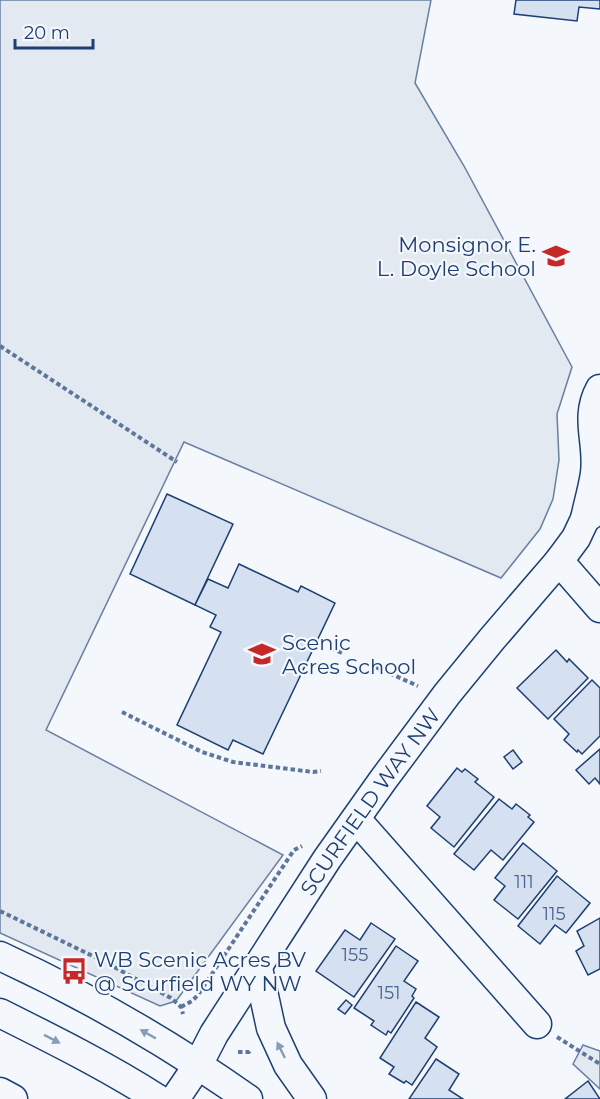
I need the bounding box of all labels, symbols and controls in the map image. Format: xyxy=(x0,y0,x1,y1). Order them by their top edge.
scale bar xyxy=(15,12,93,50)
text: 20 m xyxy=(24,22,70,44)
place label: Monsignor E. L. Doyle School xyxy=(377,232,536,281)
school or university icon: Monsignor E. L. Doyle School xyxy=(541,241,571,271)
place label: Scenic Acres School xyxy=(282,630,416,679)
school or university icon: Scenic Acres School xyxy=(247,639,277,669)
street label: SCURFIELD WAY NW xyxy=(295,703,445,900)
house number: 111 xyxy=(514,871,534,893)
house number: 115 xyxy=(542,903,566,925)
house number: 155 xyxy=(342,944,368,966)
place label: WB Scenic Acres BV @ Scurfield WY NW xyxy=(94,947,306,996)
bus stop icon: WB Scenic Acres BV @ Scurfield WY NW xyxy=(59,956,89,986)
house number: 151 xyxy=(377,982,401,1004)
one-way arrow xyxy=(140,1029,156,1040)
one-way arrow xyxy=(44,1034,61,1044)
one-way arrow xyxy=(276,1041,286,1058)

